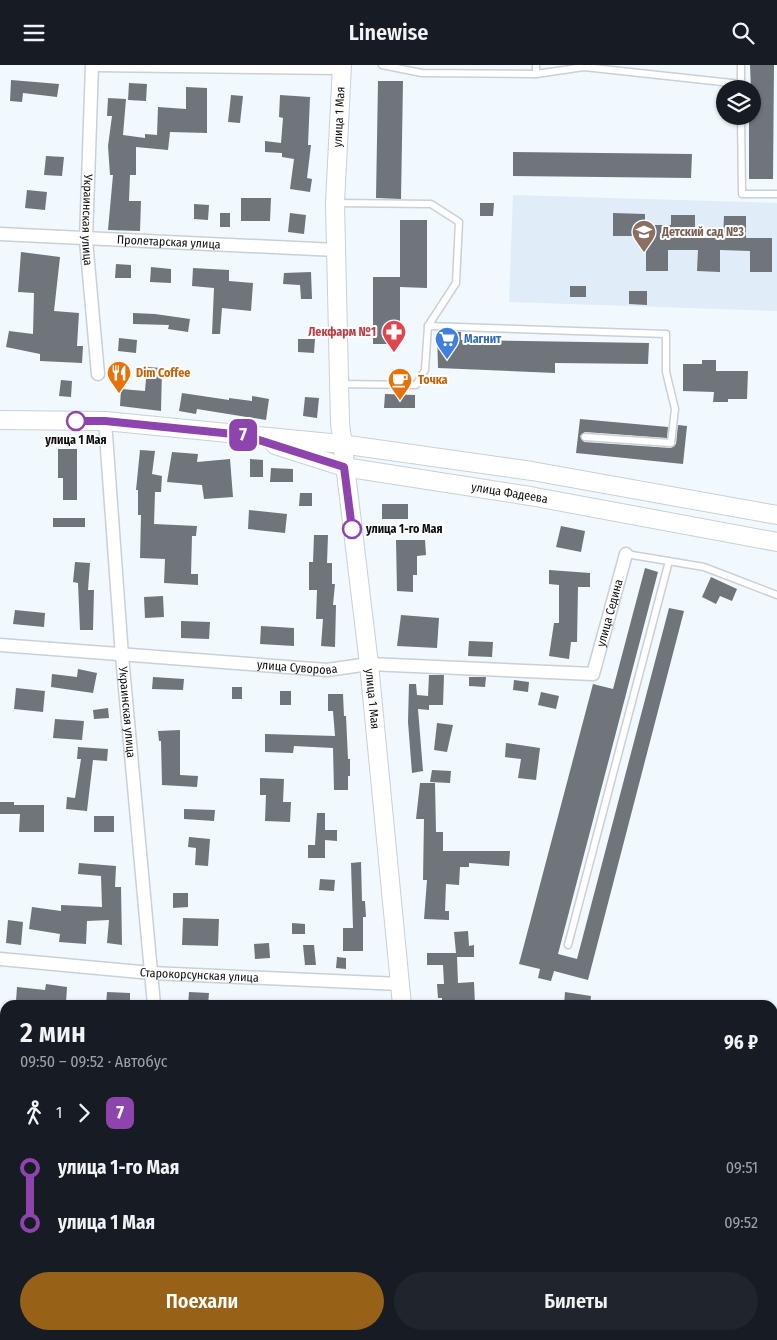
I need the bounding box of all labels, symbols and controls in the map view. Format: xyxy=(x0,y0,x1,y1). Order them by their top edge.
icon: menu xyxy=(20,19,48,47)
text: Linewise xyxy=(349,19,428,46)
icon: search xyxy=(729,19,757,47)
map controls xyxy=(716,80,761,125)
button: layers xyxy=(716,80,761,125)
street label: улица 1 Мая xyxy=(330,86,348,148)
street label: Украинская улица xyxy=(79,173,95,266)
school or university icon: Детский сад №3 xyxy=(631,219,657,253)
place label: Детский сад №3 xyxy=(661,225,744,239)
street label: Пролетарская улица xyxy=(117,233,221,252)
pharmacy icon: Лекфарм №1 xyxy=(381,319,407,353)
place label: Лекфарм №1 xyxy=(308,325,376,339)
supermarket icon: Магнит xyxy=(434,326,460,360)
place label: Магнит xyxy=(464,332,502,346)
restaurant icon: Dim Coffee xyxy=(106,360,132,394)
place label: Dim Coffee xyxy=(136,366,190,380)
cafe icon: Точка xyxy=(387,367,413,401)
place label: Точка xyxy=(418,373,447,387)
marker: улица 1 Мая xyxy=(66,411,86,431)
line badge: 7 xyxy=(227,419,259,451)
text: 7 xyxy=(239,424,247,446)
place label: улица 1 Мая xyxy=(44,433,107,447)
street label: улица Фадеева xyxy=(470,480,549,506)
marker: улица 1-го Мая xyxy=(342,519,362,539)
place label: улица 1-го Мая xyxy=(365,522,443,536)
street label: улица Седина xyxy=(594,577,626,648)
street label: улица Суворова xyxy=(256,658,338,677)
street label: Украинская улица xyxy=(116,665,138,758)
street label: улица 1 Мая xyxy=(362,668,382,730)
street label: Старокорсунская улица xyxy=(139,965,259,985)
text: 2 мин xyxy=(20,1016,86,1049)
text: 96 ₽ xyxy=(724,1031,758,1054)
text: 09:50 – 09:52 · Автобус xyxy=(20,1052,168,1071)
icon: walk xyxy=(20,1099,48,1127)
icon: forward xyxy=(70,1099,98,1127)
text: 7 xyxy=(116,1102,124,1124)
text: 1 xyxy=(56,1103,62,1122)
text: улица 1-го Мая xyxy=(58,1156,179,1179)
text: 09:51 xyxy=(726,1158,758,1177)
text: улица 1 Мая xyxy=(58,1211,155,1234)
text: 09:52 xyxy=(724,1213,758,1232)
button: Поехали xyxy=(20,1272,384,1330)
button: Билеты xyxy=(394,1272,758,1330)

